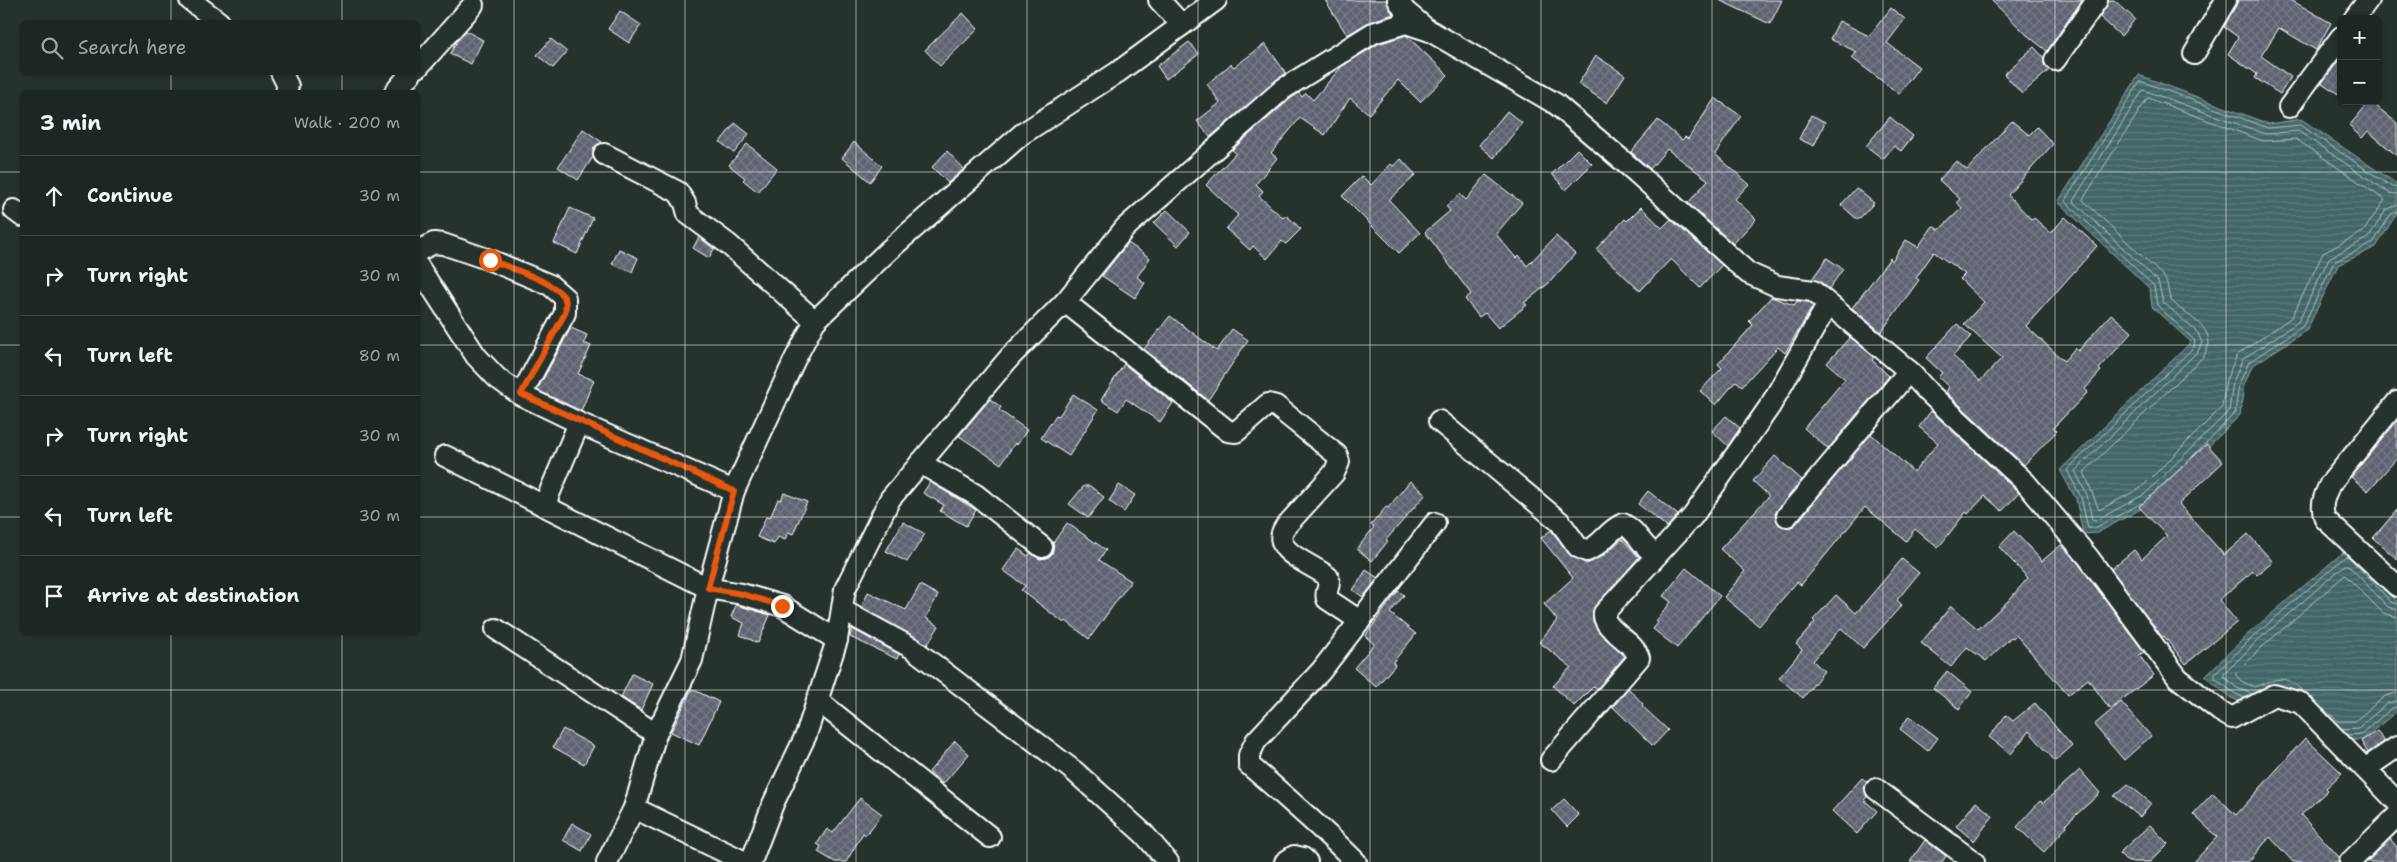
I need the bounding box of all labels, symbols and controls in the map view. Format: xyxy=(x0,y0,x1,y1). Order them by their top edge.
map controls xyxy=(2337,15,2382,105)
button: + xyxy=(2337,15,2382,60)
search box xyxy=(20,20,420,75)
icon: search xyxy=(38,34,66,62)
text: Search here xyxy=(78,35,187,60)
button: − xyxy=(2337,60,2382,105)
text: 3 min xyxy=(40,109,101,137)
text: Walk · 200 m xyxy=(294,112,400,133)
icon: ahead xyxy=(40,182,68,210)
text: Continue xyxy=(87,183,173,208)
text: 30 m xyxy=(359,185,400,206)
route start xyxy=(479,249,502,272)
icon: right xyxy=(40,262,68,290)
text: Turn right xyxy=(87,263,188,288)
text: 30 m xyxy=(359,265,400,286)
icon: left xyxy=(40,342,68,370)
text: Turn left xyxy=(87,343,173,368)
text: 80 m xyxy=(359,345,400,366)
icon: right xyxy=(40,422,68,450)
text: Turn right xyxy=(87,423,188,448)
text: 30 m xyxy=(359,425,400,446)
icon: left xyxy=(40,502,68,530)
text: Turn left xyxy=(87,503,173,528)
text: 30 m xyxy=(359,505,400,526)
icon: arrive xyxy=(40,582,68,610)
text: Arrive at destination xyxy=(87,583,299,608)
route end xyxy=(771,595,794,618)

